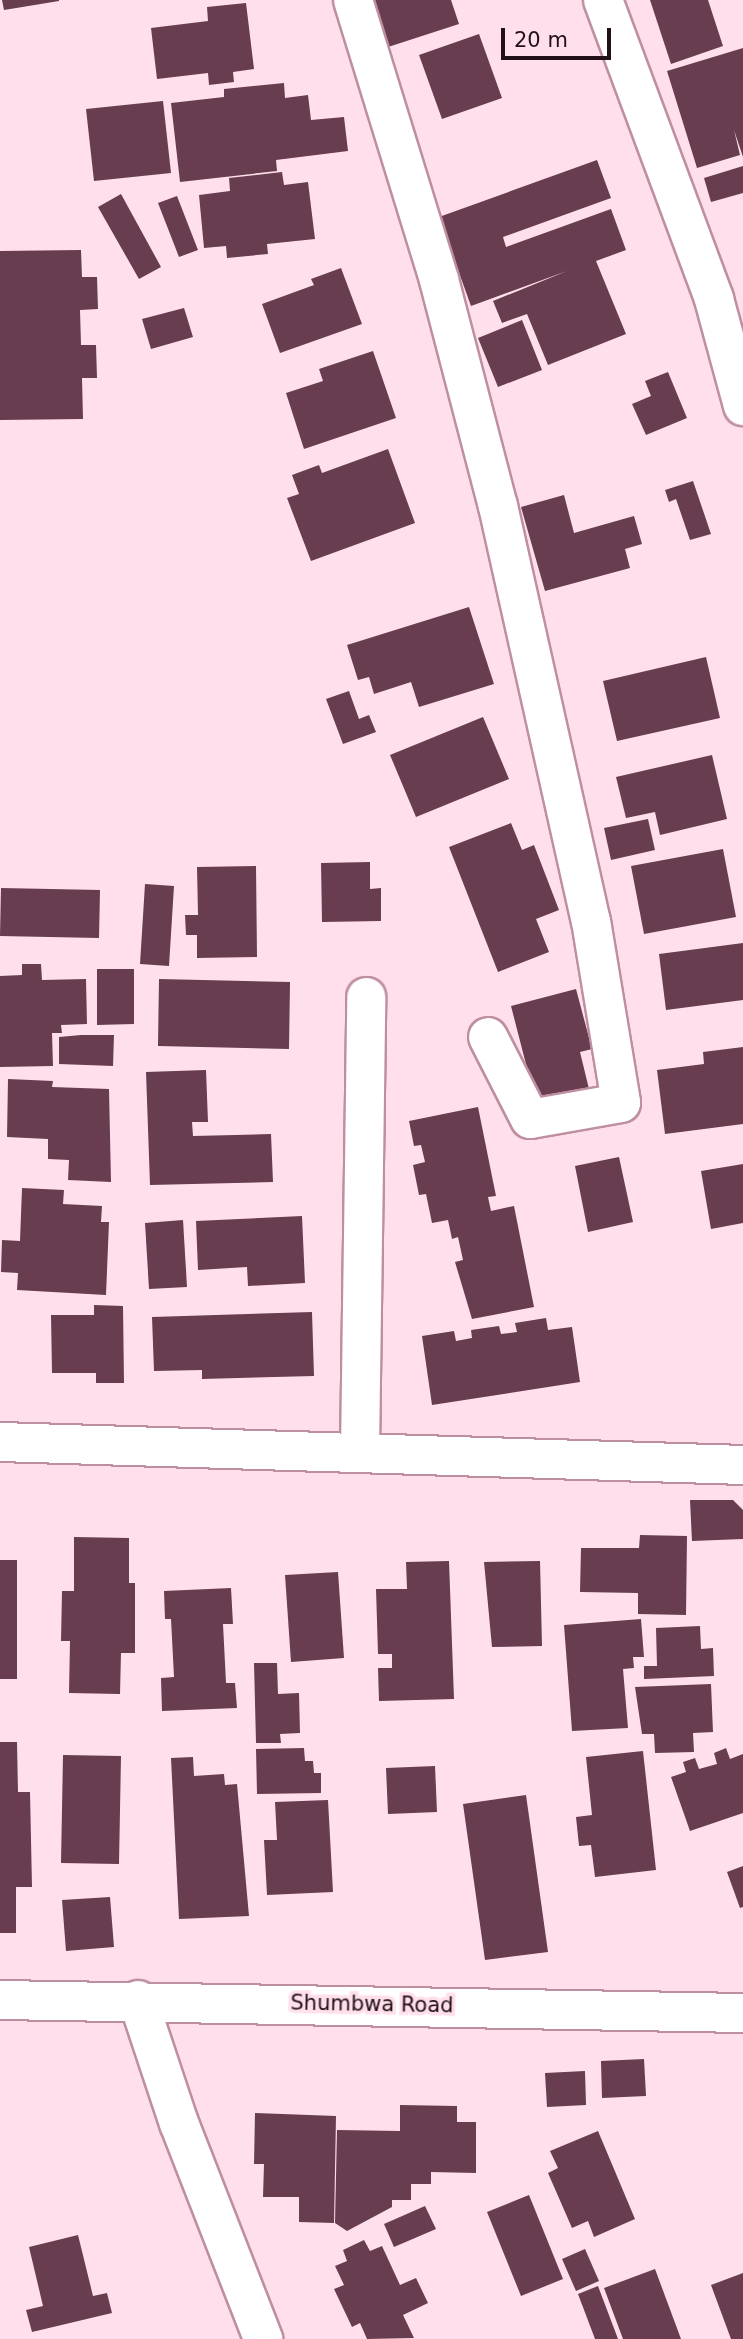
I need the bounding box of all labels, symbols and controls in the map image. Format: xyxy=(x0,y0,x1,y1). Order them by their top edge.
scale bar xyxy=(505,14,615,58)
text: 20 m xyxy=(514,28,568,52)
street label: Shumbwa Road xyxy=(290,1990,454,2018)

